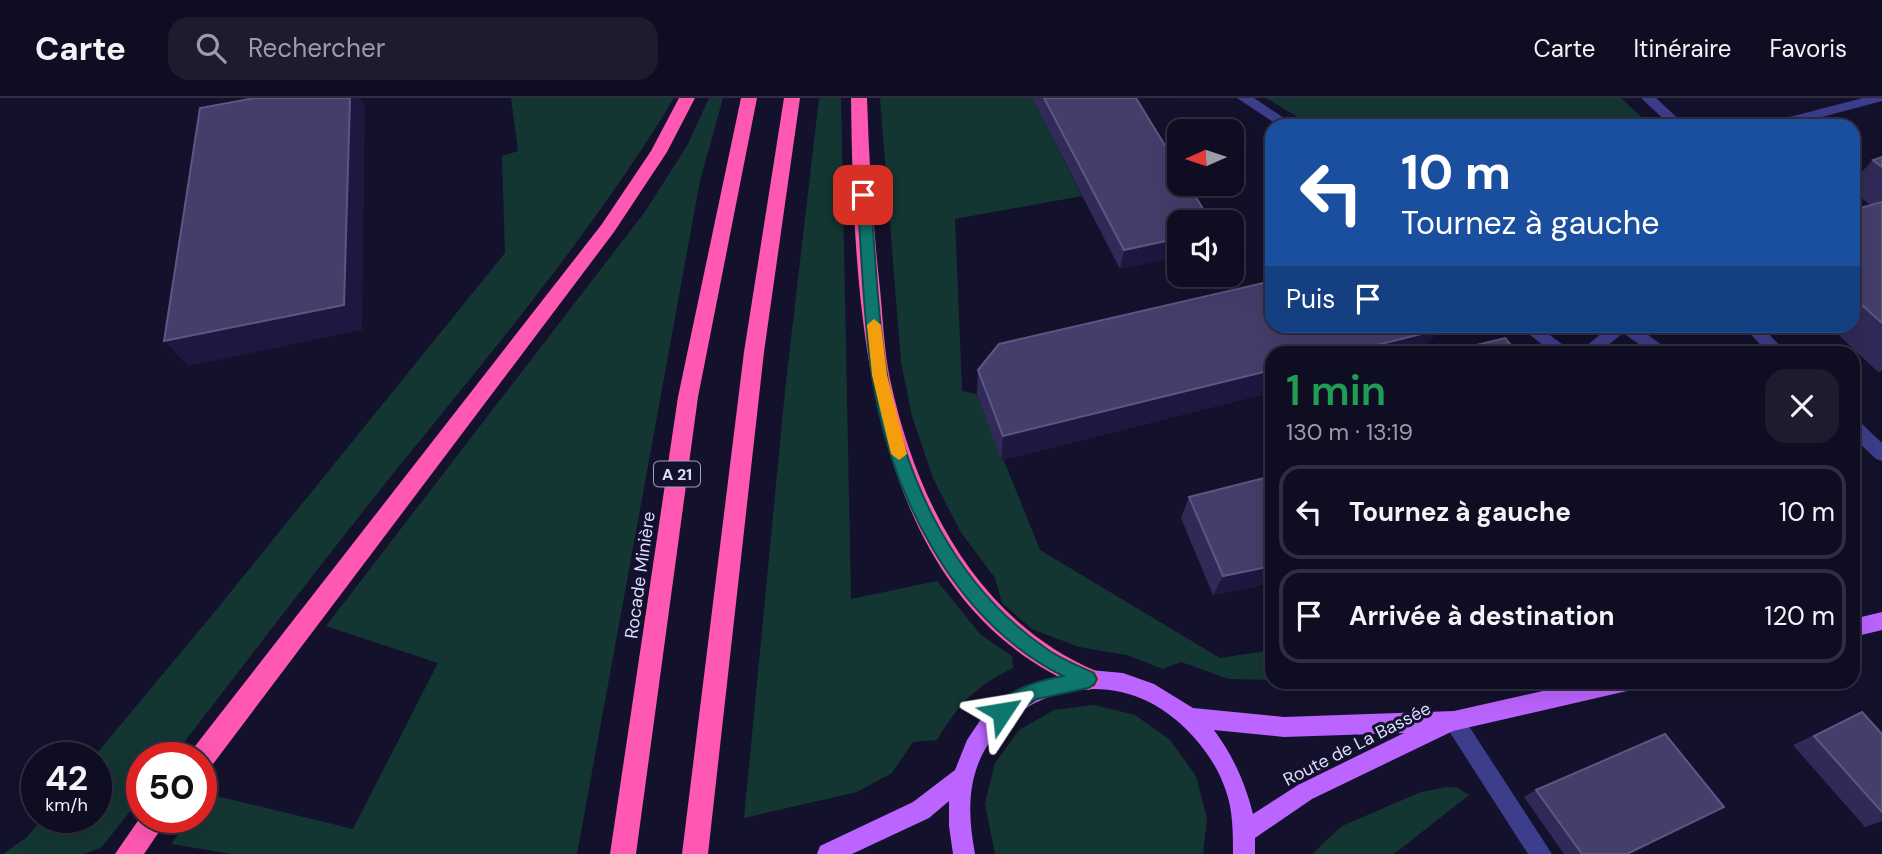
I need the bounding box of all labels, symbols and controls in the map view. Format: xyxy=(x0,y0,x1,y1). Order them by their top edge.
search box xyxy=(168,17,658,80)
text: Carte xyxy=(35,27,126,70)
icon: search xyxy=(192,29,230,67)
text: Rechercher xyxy=(248,31,385,65)
text: Carte xyxy=(1534,33,1595,64)
text: Itinéraire xyxy=(1633,33,1731,64)
text: Favoris xyxy=(1769,33,1847,64)
north arrow xyxy=(1167,119,1244,196)
map controls xyxy=(1167,119,1244,287)
text: 10 m xyxy=(1401,140,1511,204)
icon: left xyxy=(1286,147,1377,238)
pin xyxy=(833,165,893,225)
icon: arrive xyxy=(844,176,882,214)
text: Tournez à gauche xyxy=(1401,202,1659,244)
button: sound xyxy=(1167,210,1244,287)
icon: arrive xyxy=(1349,280,1387,318)
text: Puis xyxy=(1286,282,1335,316)
text: 1 min xyxy=(1286,363,1386,418)
button: close xyxy=(1765,369,1839,443)
text: 130 m · 13:19 xyxy=(1286,417,1413,447)
road number: A 21 xyxy=(654,462,700,486)
icon: left xyxy=(1290,493,1328,531)
text: Tournez à gauche xyxy=(1349,495,1571,529)
text: 10 m xyxy=(1779,495,1835,529)
street label: Rocade Minière xyxy=(619,510,661,640)
icon: arrive xyxy=(1290,597,1328,635)
text: Arrivée à destination xyxy=(1349,599,1615,633)
text: 120 m xyxy=(1764,599,1835,633)
position arrow xyxy=(965,675,1039,749)
street label: Route de La Bassée xyxy=(1279,696,1435,792)
speed limit sign: 50 xyxy=(126,742,217,833)
text: 42 xyxy=(45,755,88,801)
text: km/h xyxy=(45,793,88,817)

